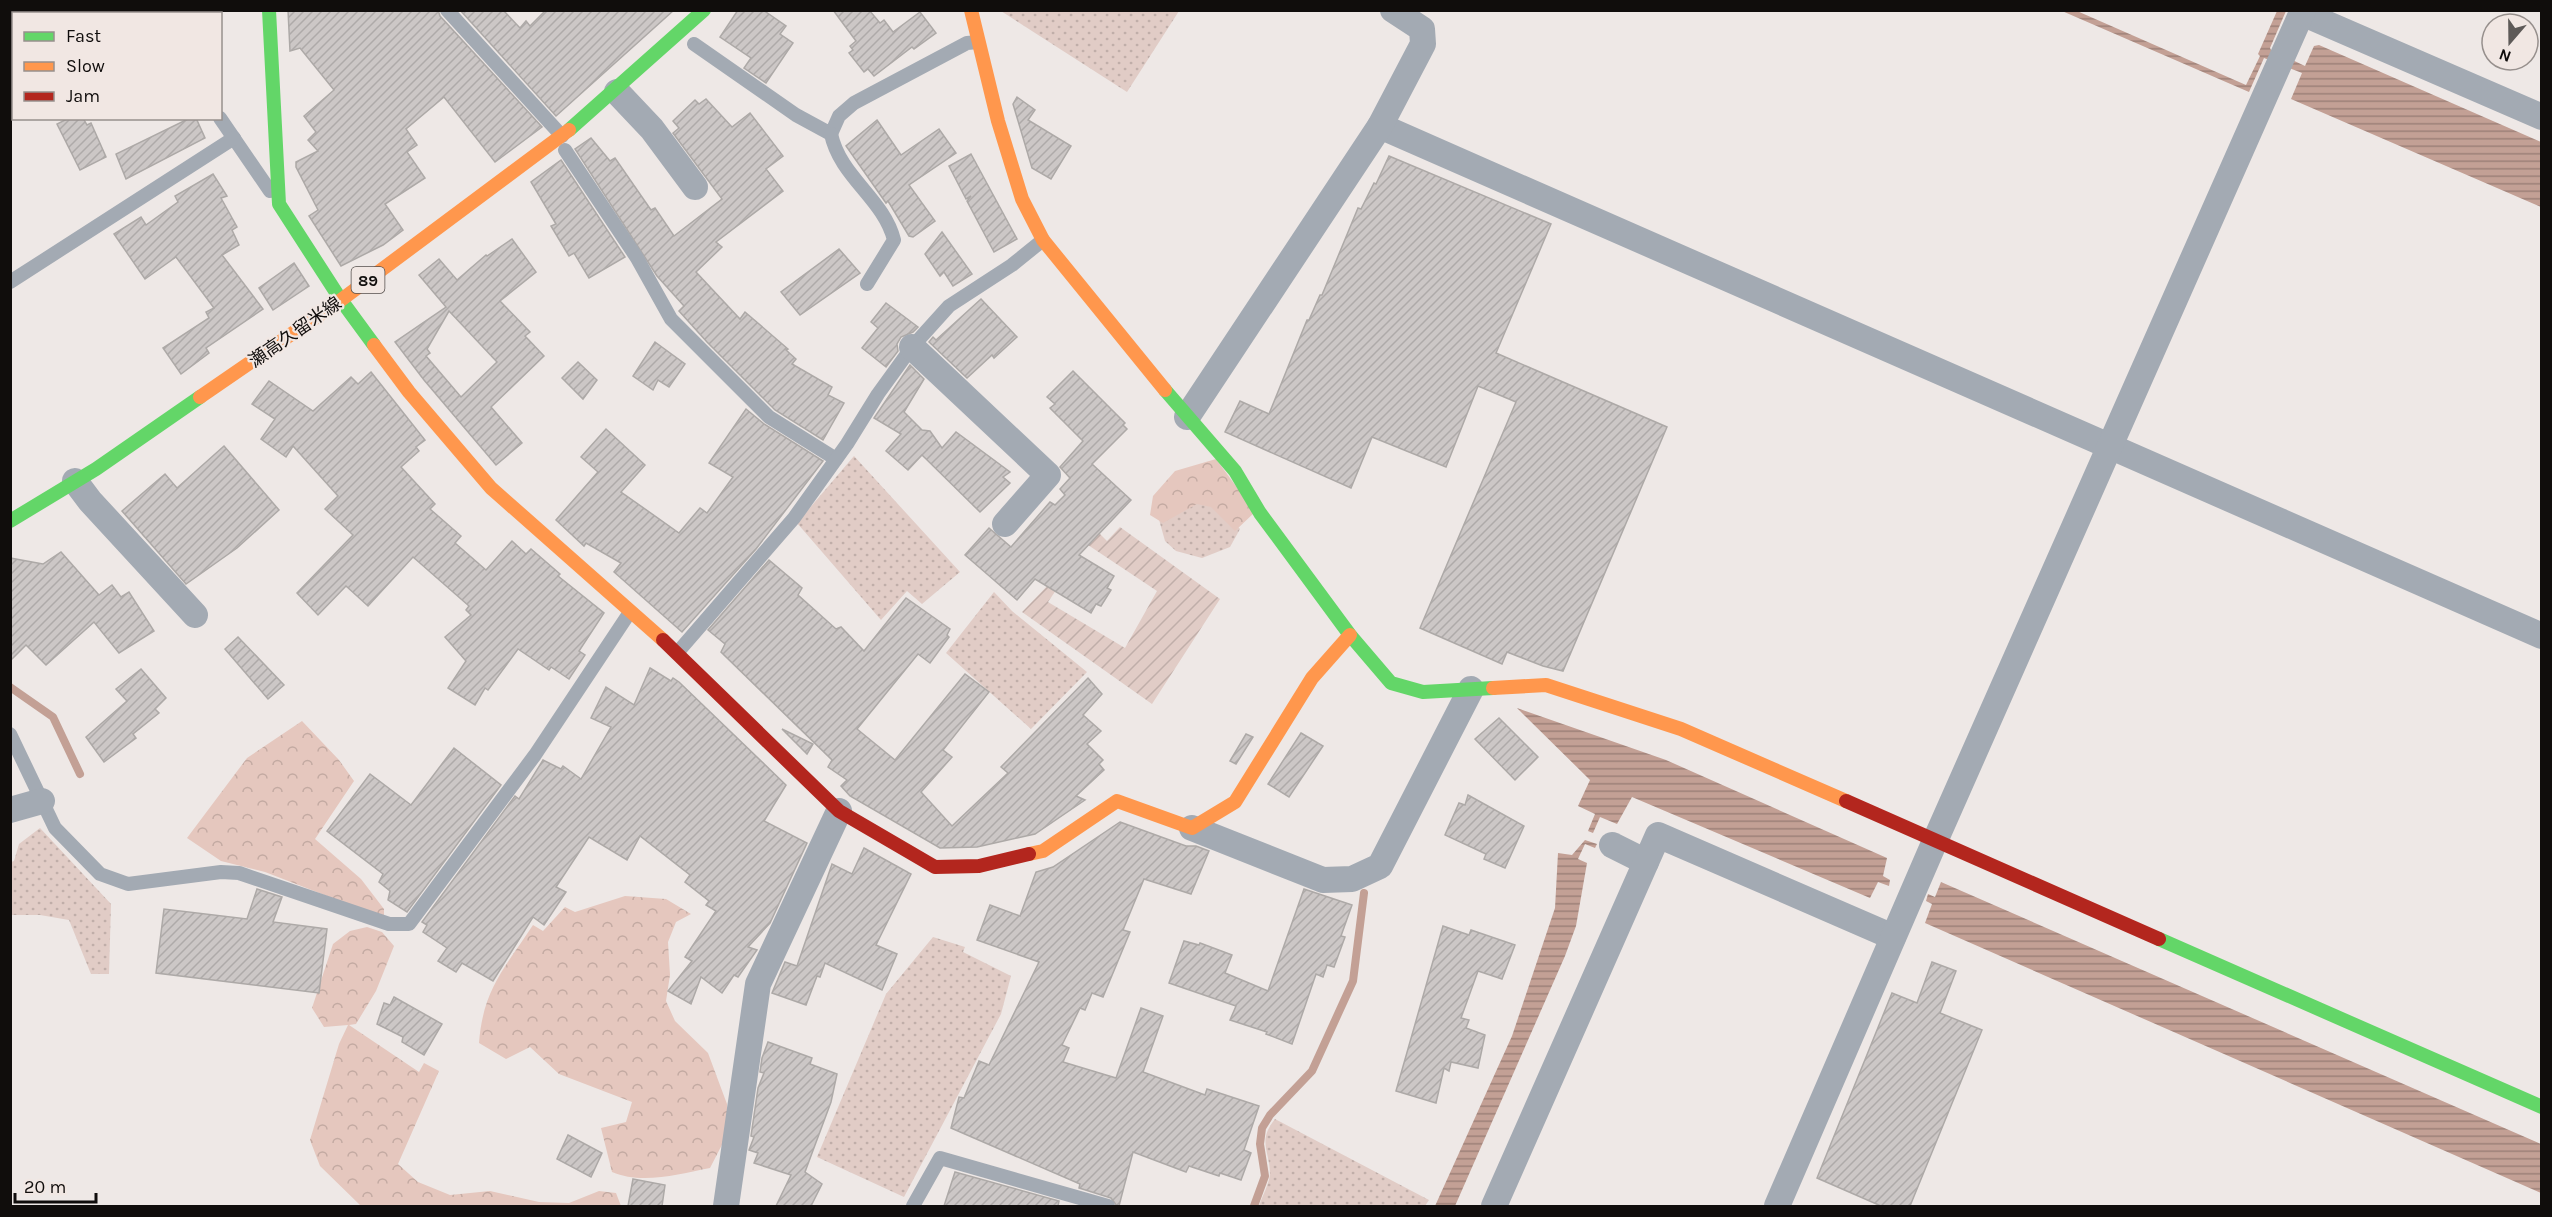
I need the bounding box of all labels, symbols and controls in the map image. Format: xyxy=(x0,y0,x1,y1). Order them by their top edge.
legend xyxy=(12,12,222,120)
north arrow xyxy=(2480,12,2540,72)
text: Fast xyxy=(66,25,101,47)
text: N xyxy=(2496,45,2514,67)
text: Slow xyxy=(66,55,105,77)
text: Jam xyxy=(66,85,100,107)
road number: 89 xyxy=(352,267,385,293)
street label: 瀬高久留米線 xyxy=(244,292,346,372)
scale bar xyxy=(15,1166,96,1204)
text: 20 m xyxy=(24,1176,66,1198)

